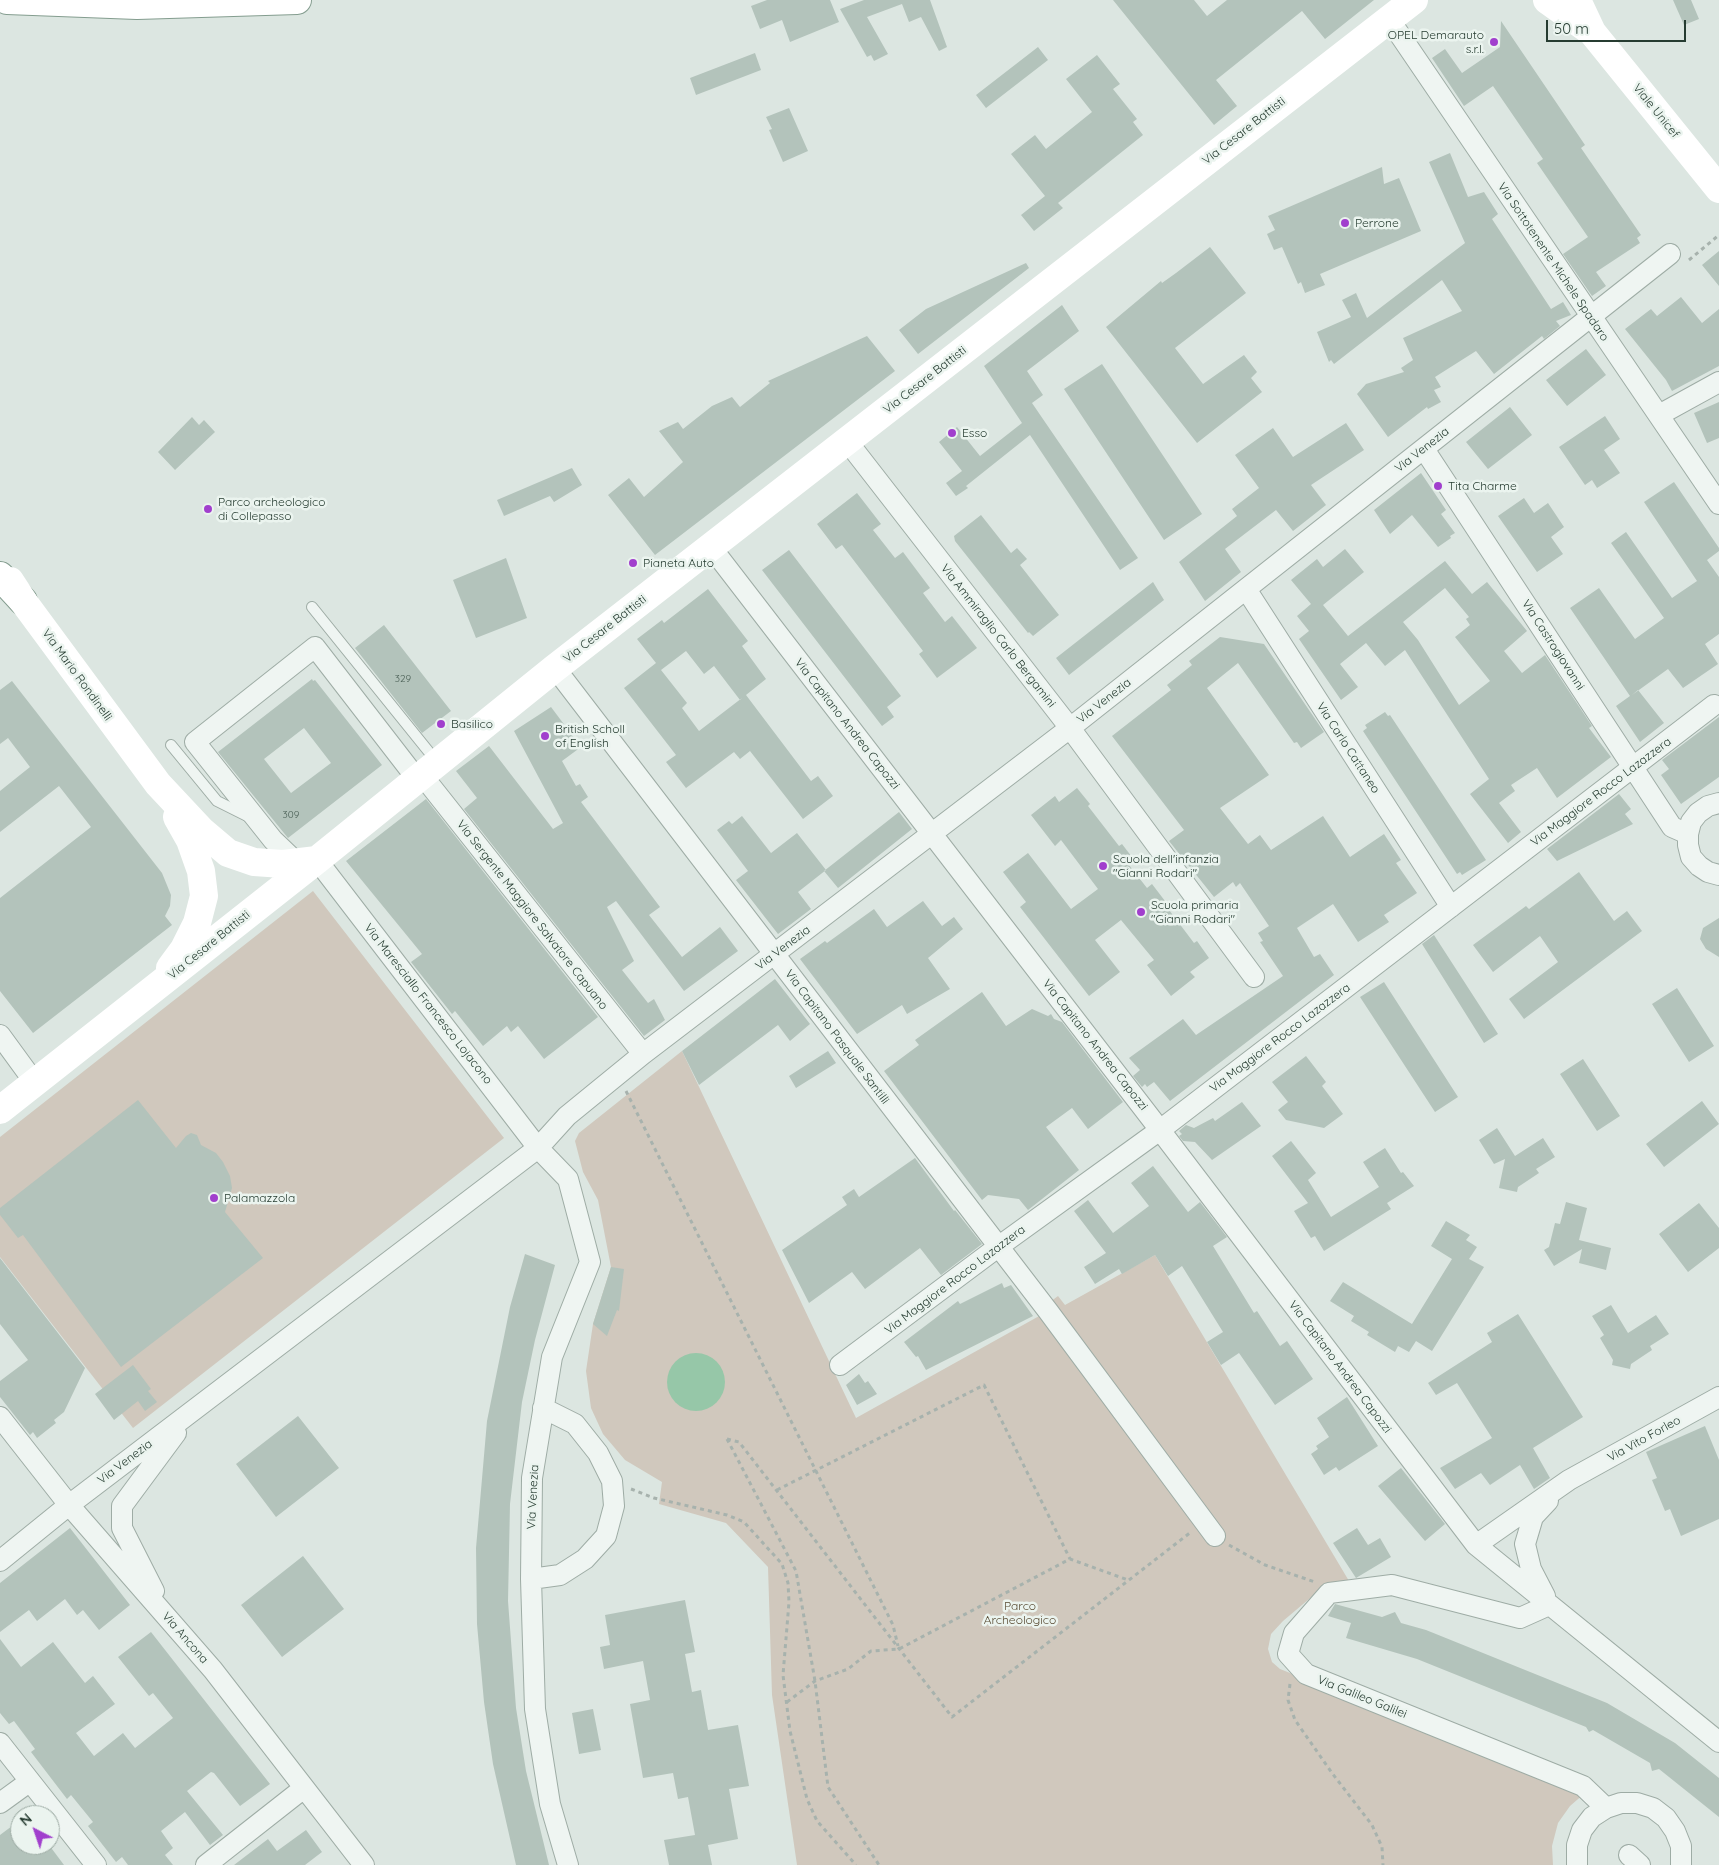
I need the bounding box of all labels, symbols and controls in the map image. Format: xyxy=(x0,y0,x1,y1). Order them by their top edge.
scale bar xyxy=(1549,10,1689,42)
text: 50 m xyxy=(1554,19,1589,38)
place label: OPEL Demarauto s.r.l. xyxy=(1388,28,1484,56)
marker: OPEL Demarauto s.r.l. xyxy=(1488,36,1500,48)
street label: Viale Unicef xyxy=(1630,81,1682,141)
street label: Via Cesare Battisti xyxy=(1200,94,1288,168)
street label: Via Sottotenente Michele Spadaro xyxy=(1494,180,1612,344)
place label: Perrone xyxy=(1355,216,1399,230)
marker: Perrone xyxy=(1339,217,1351,229)
street label: Via Cesare Battisti xyxy=(881,343,969,417)
street label: Via Venezia xyxy=(1392,424,1452,476)
place label: Esso xyxy=(962,426,987,440)
marker: Esso xyxy=(946,427,958,439)
place label: Tita Charme xyxy=(1448,479,1517,493)
marker: Tita Charme xyxy=(1432,480,1444,492)
place label: Parco archeologico di Collepasso xyxy=(218,495,326,523)
marker: Parco archeologico di Collepasso xyxy=(202,503,214,515)
place label: Pianeta Auto xyxy=(643,556,714,570)
marker: Pianeta Auto xyxy=(627,557,639,569)
street label: Via Ammiraglio Carlo Bergamini xyxy=(938,561,1058,711)
street label: Via Cesare Battisti xyxy=(561,592,649,666)
street label: Via Castrogiovanni xyxy=(1518,597,1588,693)
street label: Via Mario Rondinelli xyxy=(39,626,115,724)
street label: Via Capitano Andrea Capozzi xyxy=(791,656,903,792)
house number: 329 xyxy=(395,673,411,685)
street label: Via Venezia xyxy=(1074,675,1134,727)
street label: Via Carlo Cattaneo xyxy=(1313,700,1383,796)
place label: Basilico xyxy=(451,717,493,731)
marker: Basilico xyxy=(435,718,447,730)
place label: British Scholl of English xyxy=(555,722,625,750)
marker: British Scholl of English xyxy=(539,730,551,742)
street label: Via Maggiore Rocco Lazazzera xyxy=(1528,734,1674,850)
house number: 309 xyxy=(283,809,299,821)
street label: Via Sergente Maggiore Salvatore Capuano xyxy=(453,817,611,1013)
place label: Scuola dell'infanzia "Gianni Rodari" xyxy=(1113,852,1219,880)
marker: Scuola dell'infanzia "Gianni Rodari" xyxy=(1097,860,1109,872)
place label: Scuola primaria "Gianni Rodari" xyxy=(1151,898,1238,926)
marker: Scuola primaria "Gianni Rodari" xyxy=(1135,906,1147,918)
street label: Via Cesare Battisti xyxy=(165,908,253,982)
street label: Via Maresciallo Francesco Lojacono xyxy=(361,921,495,1087)
street label: Via Venezia xyxy=(753,923,813,973)
street label: Via Capitano Pasquale Santilli xyxy=(782,967,892,1107)
street label: Via Capitano Andrea Capozzi xyxy=(1039,977,1151,1113)
street label: Via Maggiore Rocco Lazazzera xyxy=(1207,980,1353,1096)
place label: Palamazzola xyxy=(224,1191,295,1205)
marker: Palamazzola xyxy=(208,1192,220,1204)
street label: Via Maggiore Rocco Lazazzera xyxy=(882,1222,1028,1338)
street label: Via Capitano Andrea Capozzi xyxy=(1285,1298,1395,1436)
street label: Via Vito Forleo xyxy=(1605,1413,1683,1465)
street label: Via Venezia xyxy=(95,1437,155,1487)
street label: Via Venezia xyxy=(524,1464,542,1530)
park label: Parco Archeologico xyxy=(984,1599,1056,1627)
street label: Via Ancona xyxy=(159,1609,211,1667)
street label: Via Galileo Galilei xyxy=(1315,1672,1409,1722)
north arrow xyxy=(10,1805,60,1855)
text: N xyxy=(16,1809,36,1830)

